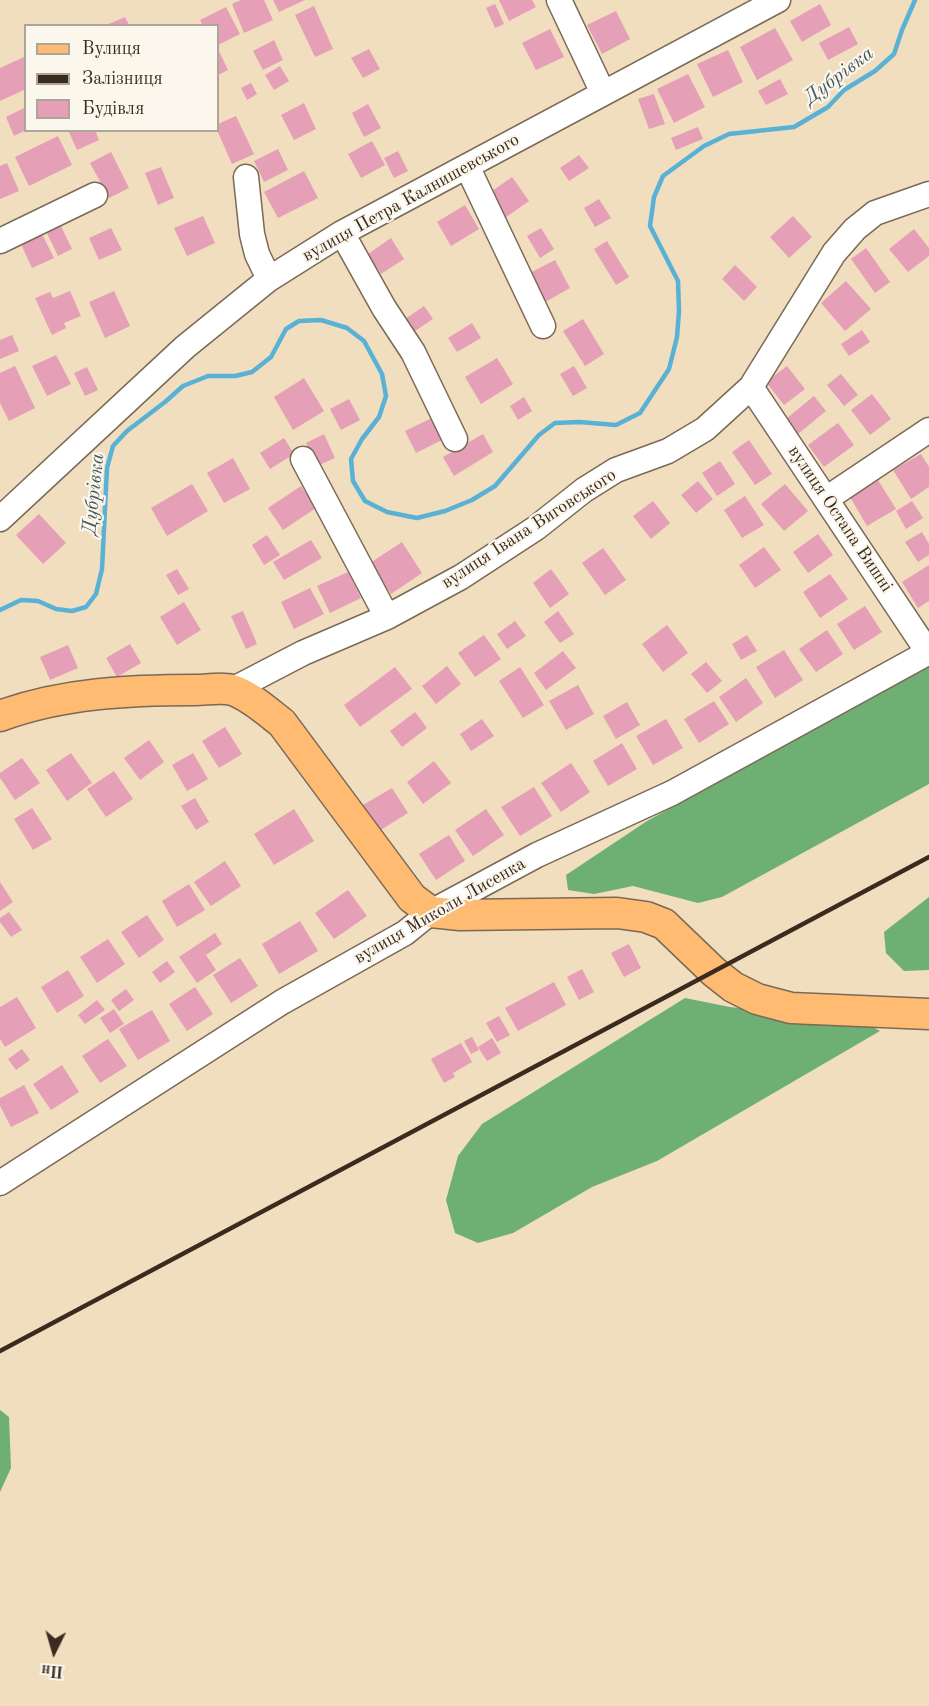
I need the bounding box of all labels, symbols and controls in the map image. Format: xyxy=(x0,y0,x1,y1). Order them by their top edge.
legend xyxy=(24,24,219,132)
text: Вулиця xyxy=(82,40,141,58)
water label: Дубрівка xyxy=(799,42,879,110)
text: Залізниця xyxy=(82,70,163,88)
text: Будівля xyxy=(82,100,144,118)
street label: вулиця Петра Калнишевського xyxy=(299,129,523,267)
street label: вулиця Остапа Вишні xyxy=(783,442,897,596)
water label: Дубрівка xyxy=(78,452,110,536)
street label: вулиця Івана Виговського xyxy=(437,464,621,594)
street label: вулиця Миколи Лисенка xyxy=(350,853,530,969)
north arrow xyxy=(24,1622,84,1682)
text: Пн xyxy=(41,1661,64,1679)

